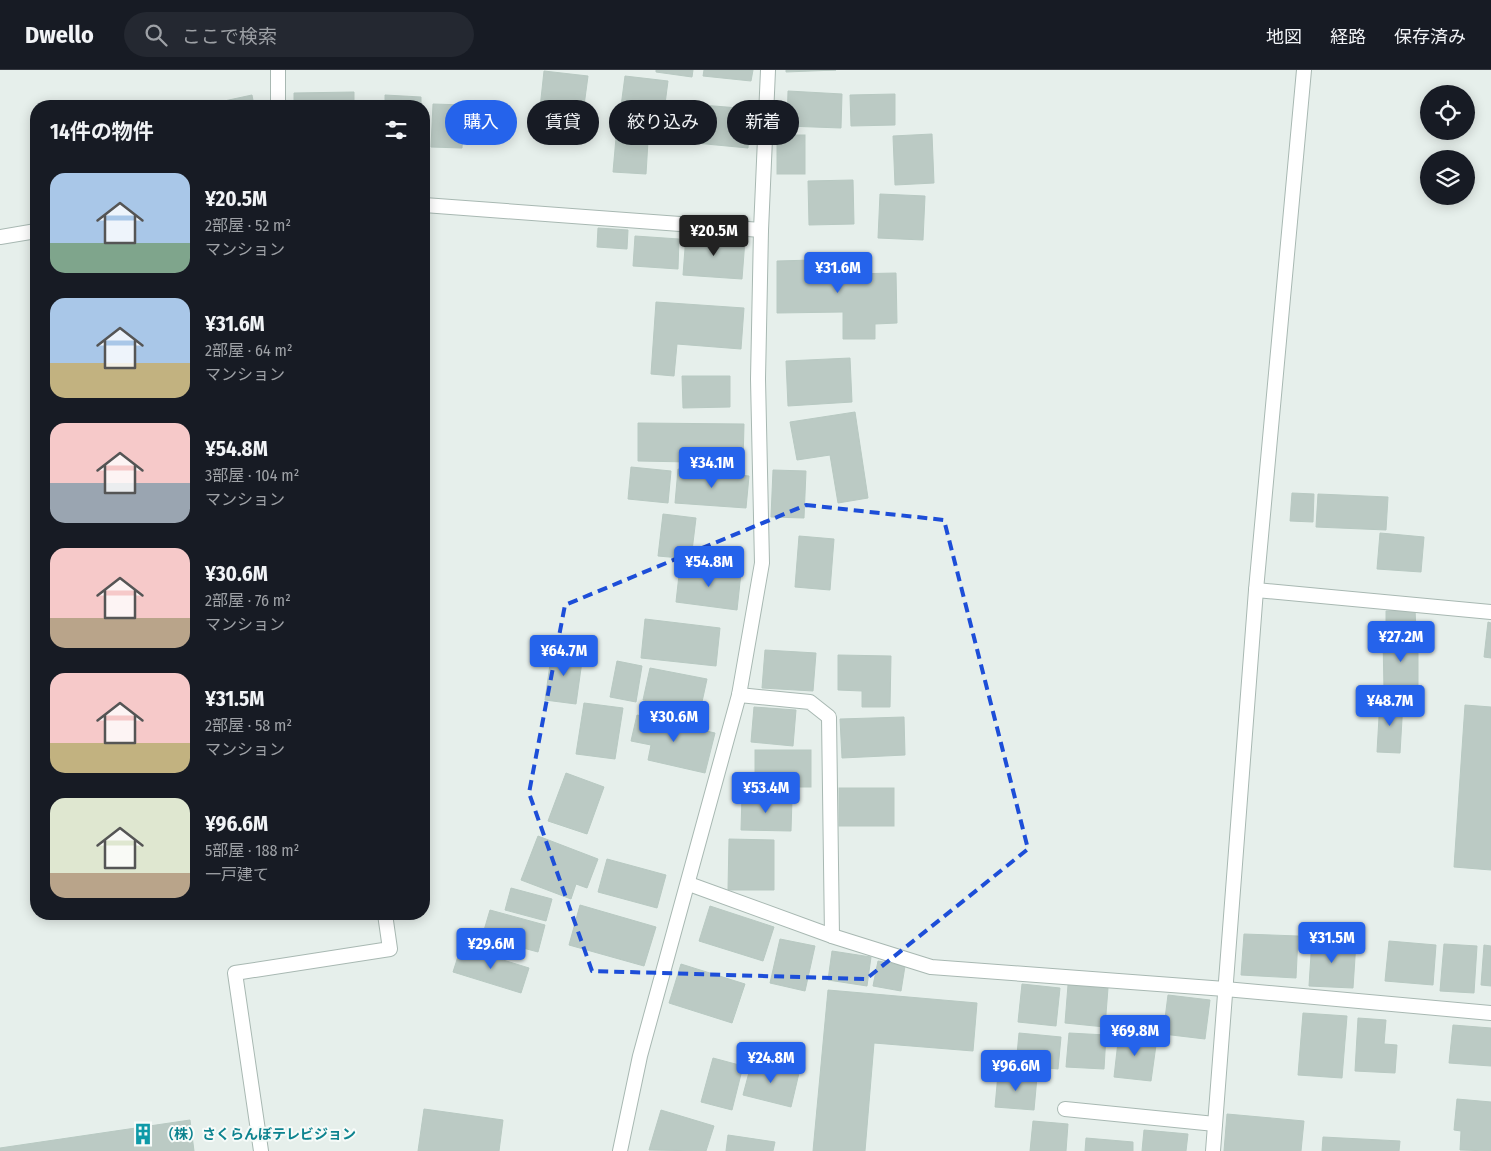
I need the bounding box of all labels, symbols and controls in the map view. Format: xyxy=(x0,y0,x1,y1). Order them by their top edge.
search box xyxy=(124,12,474,57)
text: Dwello xyxy=(25,21,94,49)
icon: search xyxy=(142,21,170,49)
text: ここで検索 xyxy=(182,25,277,48)
text: 地図 xyxy=(1266,26,1302,48)
text: 経路 xyxy=(1330,26,1366,48)
text: 保存済み xyxy=(1394,26,1466,48)
map controls xyxy=(1420,85,1475,205)
button: locate xyxy=(1420,85,1475,140)
chip: 購入 xyxy=(445,100,517,145)
chip: 賃貸 xyxy=(527,100,599,145)
chip: 絞り込み xyxy=(609,100,717,145)
chip: 新着 xyxy=(727,100,799,145)
icon: filters xyxy=(382,116,410,144)
text: 14件の物件 xyxy=(50,119,154,145)
button: layers xyxy=(1420,150,1475,205)
text: ¥20.5M xyxy=(205,186,267,212)
icon: home xyxy=(90,193,150,253)
pin: ¥20.5M xyxy=(673,214,755,257)
text: 2部屋 · 52 m² xyxy=(205,216,291,235)
text: ¥20.5M xyxy=(690,221,738,240)
text: マンション xyxy=(205,240,285,259)
pin: ¥31.6M xyxy=(797,252,879,294)
text: ¥31.6M xyxy=(815,258,861,277)
text: ¥31.6M xyxy=(205,311,265,337)
icon: home xyxy=(90,318,150,378)
text: 2部屋 · 64 m² xyxy=(205,341,292,360)
text: マンション xyxy=(205,365,285,384)
text: ¥54.8M xyxy=(205,436,268,462)
icon: home xyxy=(90,443,150,503)
pin: ¥34.1M xyxy=(671,446,753,489)
text: ¥34.1M xyxy=(690,453,734,472)
text: 3部屋 · 104 m² xyxy=(205,466,299,485)
text: マンション xyxy=(205,490,285,509)
pin: ¥54.8M xyxy=(668,546,750,588)
text: ¥54.8M xyxy=(685,552,733,571)
text: ¥30.6M xyxy=(205,561,268,587)
icon: home xyxy=(90,568,150,628)
text: 2部屋 · 76 m² xyxy=(205,591,291,610)
text: マンション xyxy=(205,615,285,634)
pin: ¥27.2M xyxy=(1360,620,1442,663)
text: ¥27.2M xyxy=(1379,627,1423,646)
pin: ¥64.7M xyxy=(523,634,605,677)
text: ¥64.7M xyxy=(541,641,587,660)
pin: ¥48.7M xyxy=(1349,684,1431,727)
text: ¥31.5M xyxy=(205,686,265,712)
text: ¥48.7M xyxy=(1367,691,1413,710)
icon: home xyxy=(90,693,150,753)
pin: ¥30.6M xyxy=(633,700,715,743)
text: ¥30.6M xyxy=(650,707,698,726)
text: 2部屋 · 58 m² xyxy=(205,716,292,735)
text: マンション xyxy=(205,740,285,759)
pin: ¥53.4M xyxy=(725,772,807,814)
text: ¥53.4M xyxy=(743,778,789,797)
text: ¥96.6M xyxy=(205,811,268,837)
icon: home xyxy=(90,818,150,878)
text: 5部屋 · 188 m² xyxy=(205,841,299,860)
text: 一戸建て xyxy=(205,865,269,884)
pin: ¥31.5M xyxy=(1291,922,1373,964)
pin: ¥29.6M xyxy=(450,928,532,970)
text: ¥31.5M xyxy=(1309,928,1355,947)
text: ¥29.6M xyxy=(467,934,515,953)
pin: ¥69.8M xyxy=(1094,1014,1176,1057)
text: ¥69.8M xyxy=(1111,1021,1159,1040)
pin: ¥24.8M xyxy=(730,1042,812,1084)
text: ¥24.8M xyxy=(748,1048,794,1067)
pin: ¥96.6M xyxy=(975,1050,1057,1092)
text: ¥96.6M xyxy=(992,1056,1040,1075)
building icon: （株）さくらんぼテレビジョン xyxy=(130,1121,156,1147)
place label: （株）さくらんぼテレビジョン xyxy=(160,1126,356,1143)

